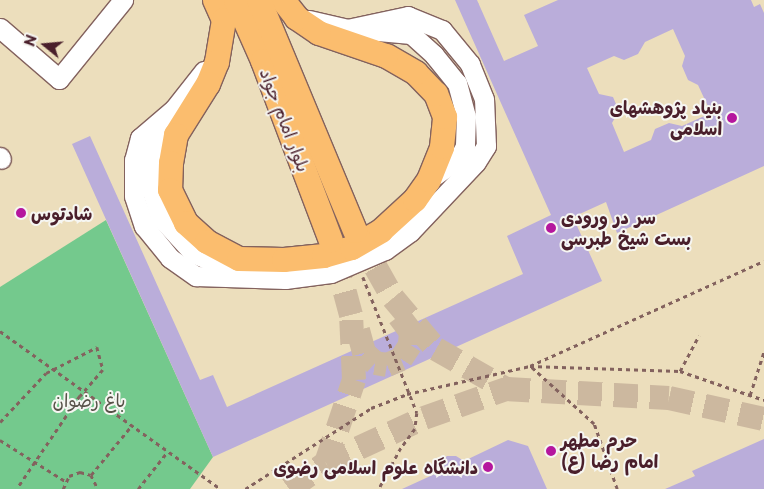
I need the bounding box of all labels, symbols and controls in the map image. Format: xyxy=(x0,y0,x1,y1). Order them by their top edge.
north arrow xyxy=(20,20,70,70)
text: N xyxy=(19,32,42,49)
street label: بلوار امام جواد xyxy=(255,65,315,175)
place label: بنیاد پژوهشهای اسلامی xyxy=(610,97,722,140)
marker: بنیاد پژوهشهای اسلامی xyxy=(726,112,738,124)
place label: شادتوس xyxy=(31,202,92,224)
marker: شادتوس xyxy=(15,207,27,219)
place label: سر در ورودی بست شیخ طبرسی xyxy=(561,207,691,250)
marker: سر در ورودی بست شیخ طبرسی xyxy=(545,222,557,234)
park label: باغ رضوان xyxy=(52,389,126,411)
place label: حرم مطهر امام رضا (ع) xyxy=(561,430,658,472)
marker: حرم مطهر امام رضا (ع) xyxy=(545,445,557,457)
place label: دانشگاه علوم اسلامی رضوی xyxy=(274,456,478,478)
marker: دانشگاه علوم اسلامی رضوی xyxy=(482,461,494,473)

